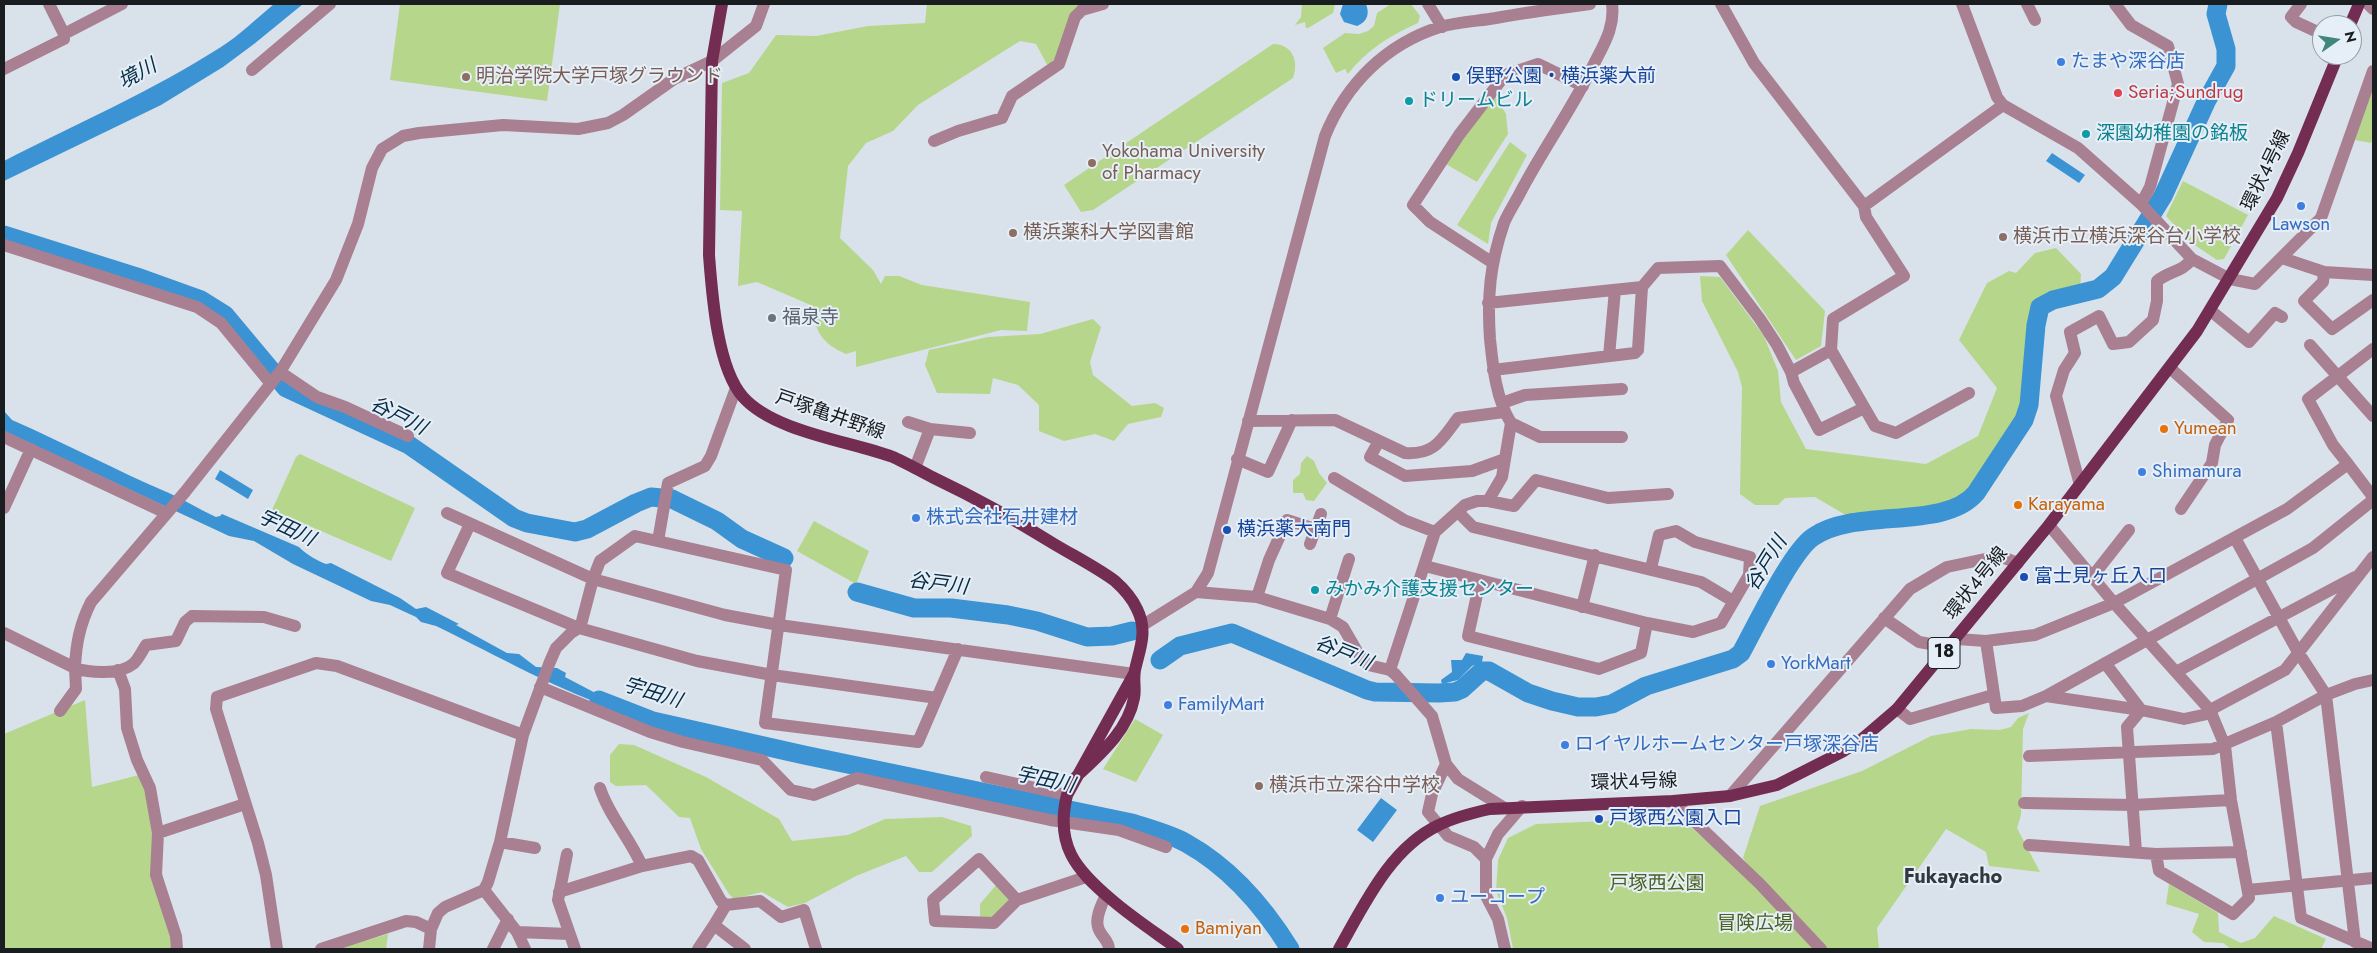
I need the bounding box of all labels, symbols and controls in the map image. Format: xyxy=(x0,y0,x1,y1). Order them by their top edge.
north arrow xyxy=(2312,15,2362,65)
text: N xyxy=(2340,29,2362,45)
place label: たまや深谷店 xyxy=(2071,51,2185,73)
water label: 境川 xyxy=(115,55,161,95)
marker: たまや深谷店 xyxy=(2055,56,2067,68)
place label: 明治学院大学戸塚グラウンド xyxy=(476,66,723,88)
place label: 俣野公園・横浜薬大前 xyxy=(1466,66,1656,88)
marker: 明治学院大学戸塚グラウンド xyxy=(460,71,472,83)
marker: 俣野公園・横浜薬大前 xyxy=(1450,71,1462,83)
place label: Seria;Sundrug xyxy=(2128,82,2244,104)
marker: Seria;Sundrug xyxy=(2112,87,2124,99)
place label: ドリームビル xyxy=(1419,90,1533,112)
marker: ドリームビル xyxy=(1403,95,1415,107)
place label: 深園幼稚園の銘板 xyxy=(2096,123,2248,145)
street label: 環状4号線 xyxy=(2238,127,2296,215)
marker: 深園幼稚園の銘板 xyxy=(2080,128,2092,140)
place label: Yokohama University of Pharmacy xyxy=(1102,141,1265,185)
marker: Yokohama University of Pharmacy xyxy=(1086,157,1098,169)
marker: Lawson xyxy=(2295,200,2307,212)
place label: Lawson xyxy=(2272,214,2330,236)
place label: 横浜薬科大学図書館 xyxy=(1023,222,1194,244)
place label: 横浜市立横浜深谷台小学校 xyxy=(2013,226,2241,248)
marker: 横浜薬科大学図書館 xyxy=(1007,227,1019,239)
marker: 横浜市立横浜深谷台小学校 xyxy=(1997,231,2009,243)
place label: 福泉寺 xyxy=(782,307,839,329)
marker: 福泉寺 xyxy=(766,312,778,324)
street label: 戸塚亀井野線 xyxy=(772,387,888,445)
water label: 谷戸川 xyxy=(366,393,430,441)
place label: Yumean xyxy=(2174,418,2237,440)
marker: Yumean xyxy=(2158,423,2170,435)
place label: Shimamura xyxy=(2152,461,2242,483)
marker: Shimamura xyxy=(2136,466,2148,478)
place label: Karayama xyxy=(2028,494,2105,516)
marker: Karayama xyxy=(2012,499,2024,511)
water label: 宇田川 xyxy=(254,505,318,553)
place label: 株式会社石井建材 xyxy=(926,507,1078,529)
marker: 株式会社石井建材 xyxy=(910,512,922,524)
place label: 横浜薬大南門 xyxy=(1237,519,1351,541)
marker: 横浜薬大南門 xyxy=(1221,524,1233,536)
water label: 谷戸川 xyxy=(1741,532,1793,596)
street label: 環状4号線 xyxy=(1941,543,2013,625)
place label: 富士見ヶ丘入口 xyxy=(2034,566,2167,588)
water label: 谷戸川 xyxy=(907,569,969,601)
marker: 富士見ヶ丘入口 xyxy=(2018,571,2030,583)
place label: みかみ介護支援センター xyxy=(1325,579,1534,601)
marker: みかみ介護支援センター xyxy=(1309,584,1321,596)
water label: 谷戸川 xyxy=(1311,632,1375,676)
road number: 18 xyxy=(1928,638,1960,668)
place label: YorkMart xyxy=(1781,653,1851,675)
marker: YorkMart xyxy=(1765,658,1777,670)
water label: 宇田川 xyxy=(620,674,684,714)
place label: FamilyMart xyxy=(1178,694,1264,716)
marker: FamilyMart xyxy=(1162,699,1174,711)
place label: ロイヤルホームセンター戸塚深谷店 xyxy=(1575,734,1879,756)
marker: ロイヤルホームセンター戸塚深谷店 xyxy=(1559,739,1571,751)
water label: 宇田川 xyxy=(1013,763,1077,799)
street label: 環状4号線 xyxy=(1590,770,1678,796)
place label: 横浜市立深谷中学校 xyxy=(1269,775,1440,797)
marker: 横浜市立深谷中学校 xyxy=(1253,780,1265,792)
place label: 戸塚西公園入口 xyxy=(1609,808,1742,830)
marker: 戸塚西公園入口 xyxy=(1593,813,1605,825)
district label: Fukayacho xyxy=(1904,866,2002,890)
park label: 戸塚西公園 xyxy=(1610,873,1704,895)
place label: ユーコープ xyxy=(1450,887,1545,909)
marker: ユーコープ xyxy=(1434,892,1446,904)
park label: 冒険広場 xyxy=(1717,913,1793,935)
place label: Bamiyan xyxy=(1195,918,1262,940)
marker: Bamiyan xyxy=(1179,923,1191,935)

